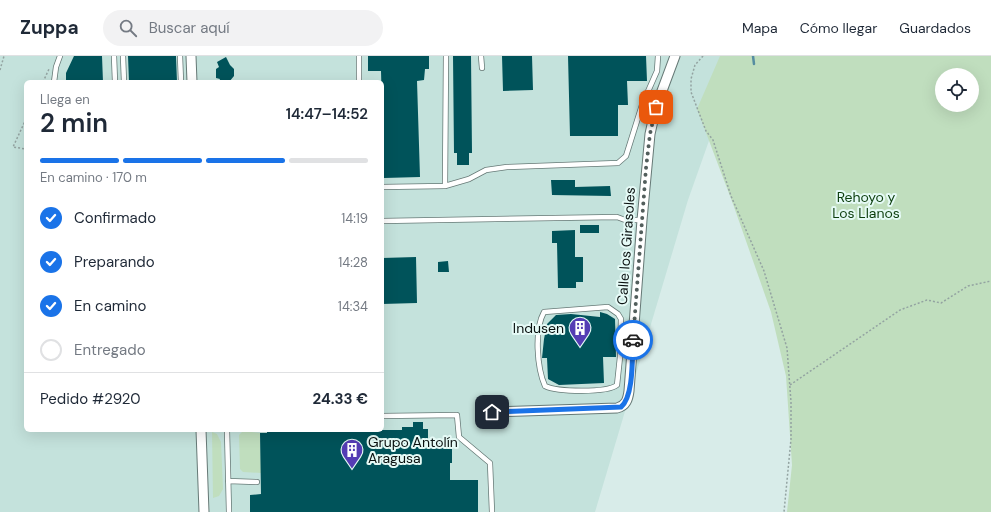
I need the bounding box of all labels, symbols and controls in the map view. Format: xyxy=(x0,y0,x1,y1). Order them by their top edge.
search box xyxy=(103,10,383,46)
text: Zuppa xyxy=(20,15,79,40)
icon: search xyxy=(117,17,139,39)
text: Buscar aquí xyxy=(149,18,230,38)
text: Mapa xyxy=(742,19,778,37)
text: Cómo llegar xyxy=(800,19,877,37)
text: Guardados xyxy=(899,19,971,37)
map controls xyxy=(935,68,979,112)
button: locate xyxy=(935,68,979,112)
pin xyxy=(639,90,673,124)
text: Llega en xyxy=(40,91,90,108)
icon: bag xyxy=(645,96,667,118)
text: 14:47–14:52 xyxy=(286,104,368,124)
text: 2 min xyxy=(40,106,108,140)
text: En camino · 170 m xyxy=(40,169,147,186)
street label: Calle los Girasoles xyxy=(613,187,639,305)
park label: Rehoyo y Los Llanos xyxy=(832,188,900,222)
icon: check xyxy=(40,207,62,229)
text: Confirmado xyxy=(74,208,156,228)
text: 14:19 xyxy=(341,210,368,227)
icon: check xyxy=(40,251,62,273)
text: Preparando xyxy=(74,252,155,272)
text: 14:28 xyxy=(338,254,368,271)
icon: check xyxy=(40,295,62,317)
text: En camino xyxy=(74,296,146,316)
text: 14:34 xyxy=(338,298,368,315)
building icon: Indusen xyxy=(567,315,593,348)
place label: Indusen xyxy=(513,319,564,337)
courier xyxy=(613,320,653,360)
icon: car xyxy=(622,329,644,351)
text: Entregado xyxy=(74,340,146,360)
text: Pedido #2920 xyxy=(40,389,141,409)
text: 24.33 € xyxy=(312,389,368,409)
pin xyxy=(475,395,509,429)
icon: home xyxy=(481,401,503,423)
place label: Grupo Antolín Aragusa xyxy=(368,433,458,467)
building icon: Grupo Antolín Aragusa xyxy=(339,437,365,470)

